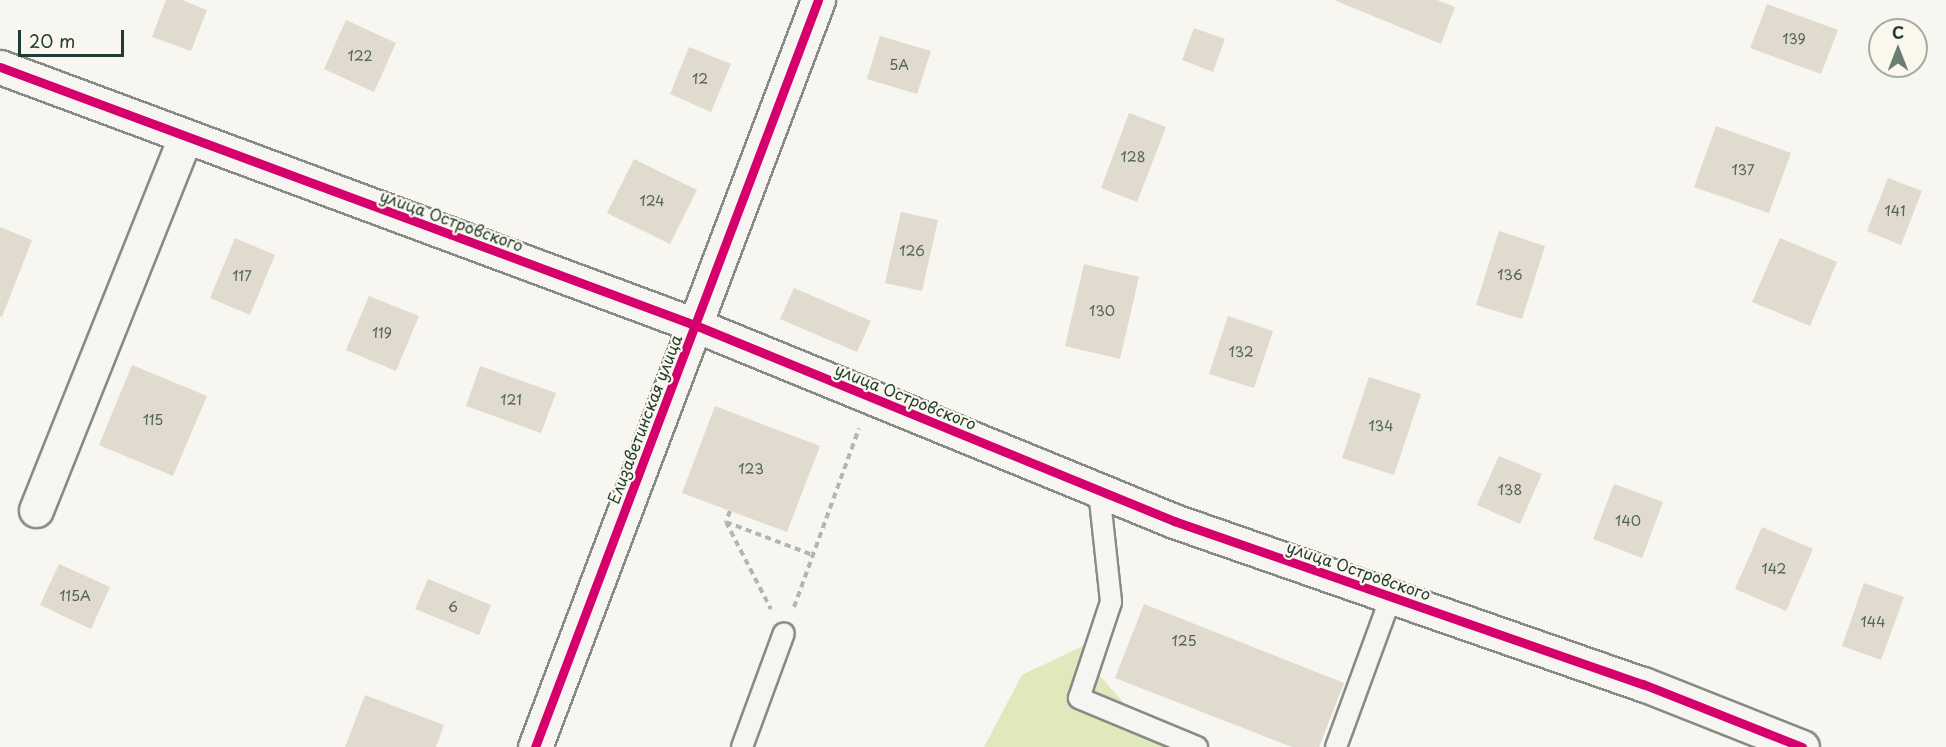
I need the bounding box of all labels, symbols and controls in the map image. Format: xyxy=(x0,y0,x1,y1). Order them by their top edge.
scale bar xyxy=(21,18,128,56)
north arrow xyxy=(1868,18,1928,78)
text: С xyxy=(1892,20,1904,44)
text: 20 m xyxy=(29,27,75,54)
house number: 139 xyxy=(1782,31,1806,47)
house number: 122 xyxy=(347,48,373,64)
house number: 5А xyxy=(889,57,909,73)
house number: 12 xyxy=(692,71,708,87)
house number: 128 xyxy=(1121,149,1145,165)
house number: 137 xyxy=(1731,162,1755,178)
street label: улица Островского xyxy=(377,185,527,255)
house number: 124 xyxy=(639,193,665,209)
house number: 141 xyxy=(1885,203,1905,219)
house number: 126 xyxy=(899,243,925,259)
house number: 136 xyxy=(1497,267,1523,283)
house number: 117 xyxy=(232,268,252,284)
house number: 130 xyxy=(1089,303,1115,319)
house number: 119 xyxy=(372,325,392,341)
street label: Елизаветинская улица xyxy=(603,331,685,507)
house number: 132 xyxy=(1228,344,1254,360)
street label: улица Островского xyxy=(832,359,980,433)
house number: 121 xyxy=(500,392,522,408)
house number: 115 xyxy=(143,412,163,428)
house number: 134 xyxy=(1369,418,1393,434)
house number: 123 xyxy=(738,461,764,477)
house number: 138 xyxy=(1498,482,1522,498)
house number: 140 xyxy=(1615,513,1641,529)
street label: улица Островского xyxy=(1284,536,1434,604)
house number: 142 xyxy=(1762,561,1786,577)
house number: 115А xyxy=(59,588,91,604)
house number: 6 xyxy=(448,599,458,615)
house number: 144 xyxy=(1861,614,1885,630)
house number: 125 xyxy=(1172,633,1196,649)

